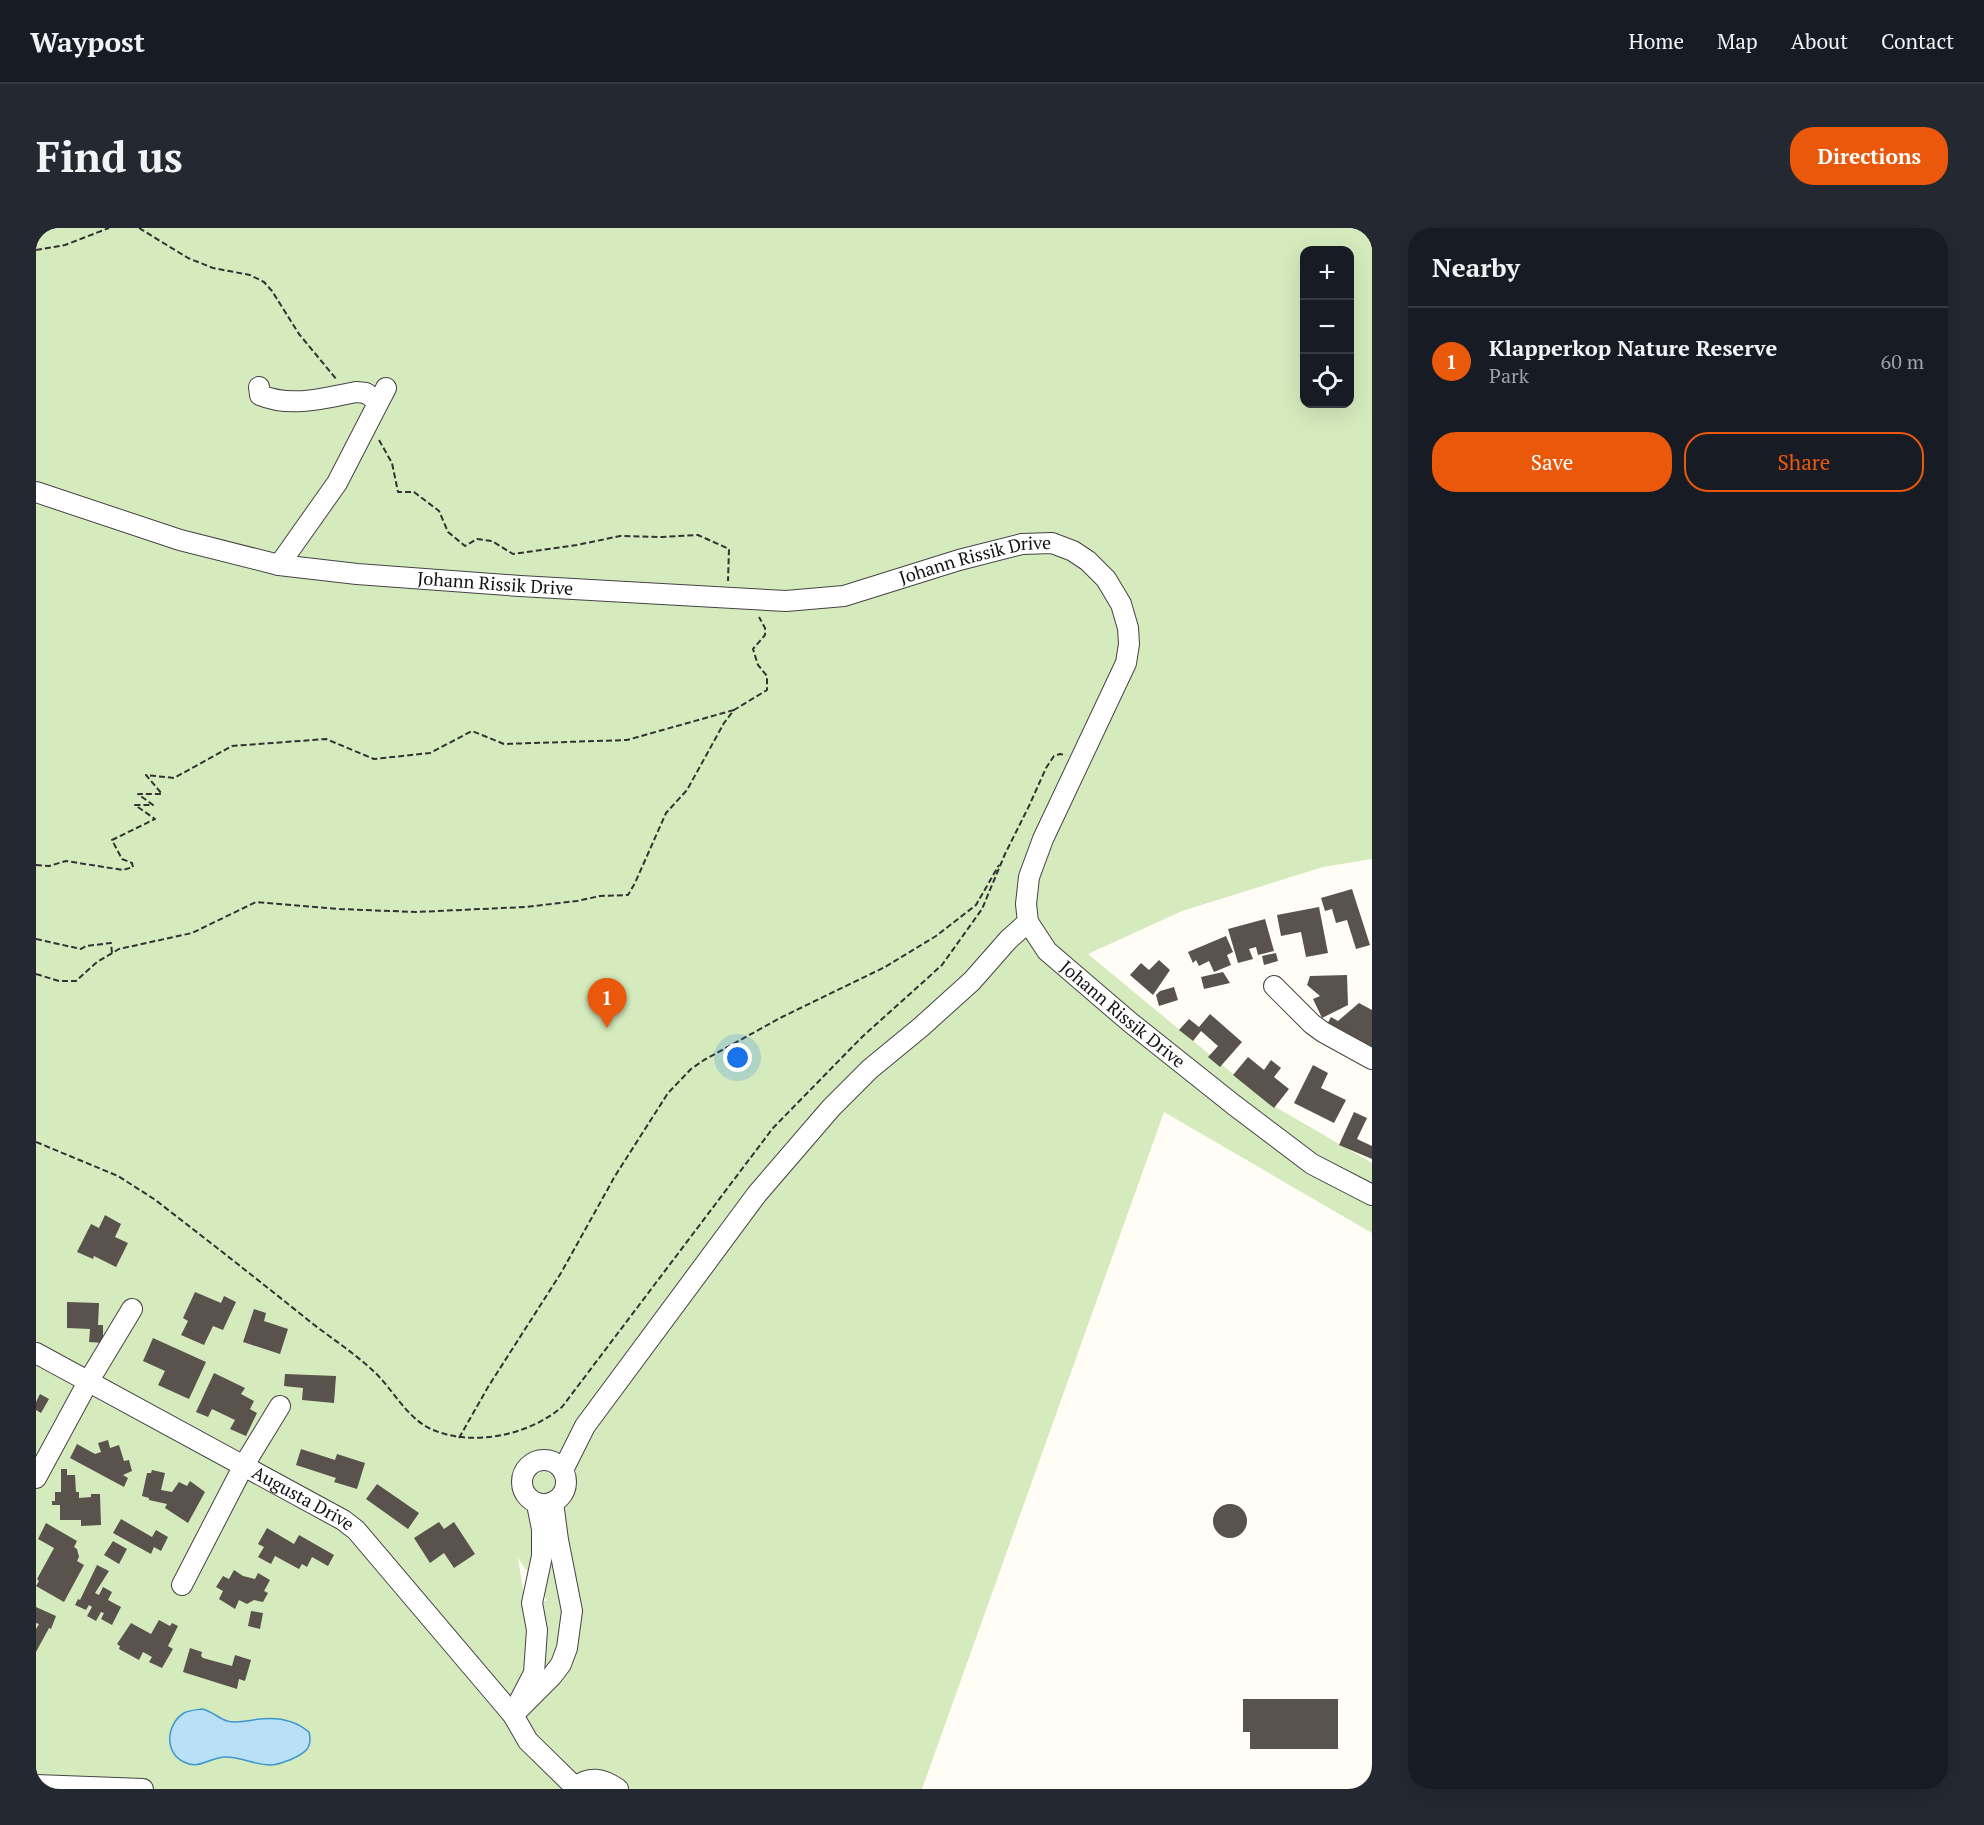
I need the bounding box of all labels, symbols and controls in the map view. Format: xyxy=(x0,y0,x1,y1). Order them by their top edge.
text: Waypost xyxy=(30,23,145,60)
text: Home xyxy=(1628,27,1684,55)
text: Map xyxy=(1717,27,1758,55)
text: About xyxy=(1791,27,1848,55)
text: Contact xyxy=(1881,27,1954,55)
button: Directions xyxy=(1790,127,1948,185)
text: Find us xyxy=(36,128,183,184)
map controls xyxy=(1300,246,1354,408)
button: + xyxy=(1300,246,1354,300)
text: Nearby xyxy=(1432,250,1520,284)
button: − xyxy=(1300,300,1354,354)
text: Klapperkop Nature Reserve xyxy=(1489,333,1777,362)
text: 1 xyxy=(1446,348,1457,375)
text: 60 m xyxy=(1881,348,1924,375)
button: locate xyxy=(1300,354,1354,408)
text: Park xyxy=(1489,362,1529,389)
button: Save xyxy=(1432,432,1672,492)
button: Share xyxy=(1684,432,1924,492)
street label: Johann Rissik Drive xyxy=(896,530,1051,589)
street label: Johann Rissik Drive xyxy=(417,565,574,600)
street label: Johann Rissik Drive xyxy=(1055,954,1191,1073)
pin: 1 xyxy=(588,978,626,1028)
your location xyxy=(723,1043,752,1072)
street label: Augusta Drive xyxy=(248,1460,360,1536)

